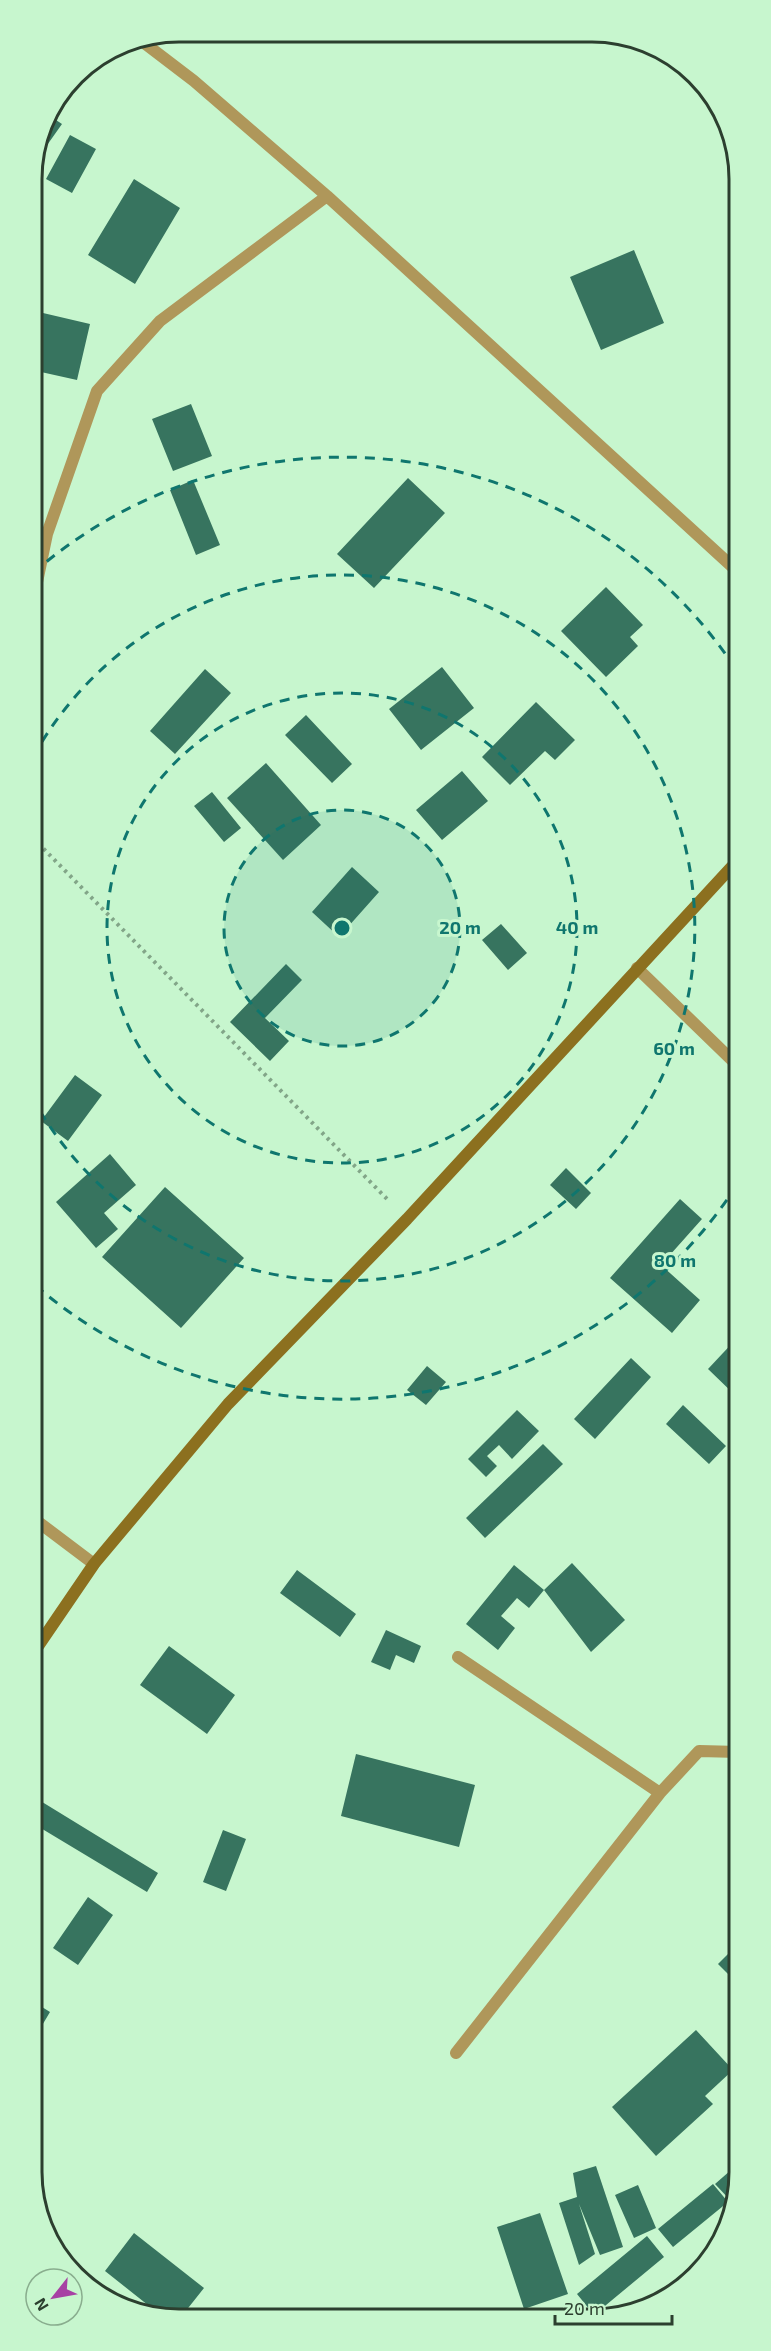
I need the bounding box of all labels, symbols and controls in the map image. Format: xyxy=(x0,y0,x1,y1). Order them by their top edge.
text: 20 m xyxy=(439,916,481,938)
text: 40 m xyxy=(556,916,598,938)
centre of rings xyxy=(332,918,352,938)
text: 60 m xyxy=(653,1037,695,1059)
text: 80 m xyxy=(654,1249,696,1271)
north arrow xyxy=(24,2267,84,2327)
scale bar xyxy=(555,2288,672,2326)
text: N xyxy=(30,2295,52,2315)
text: 20 m xyxy=(564,2297,605,2319)

